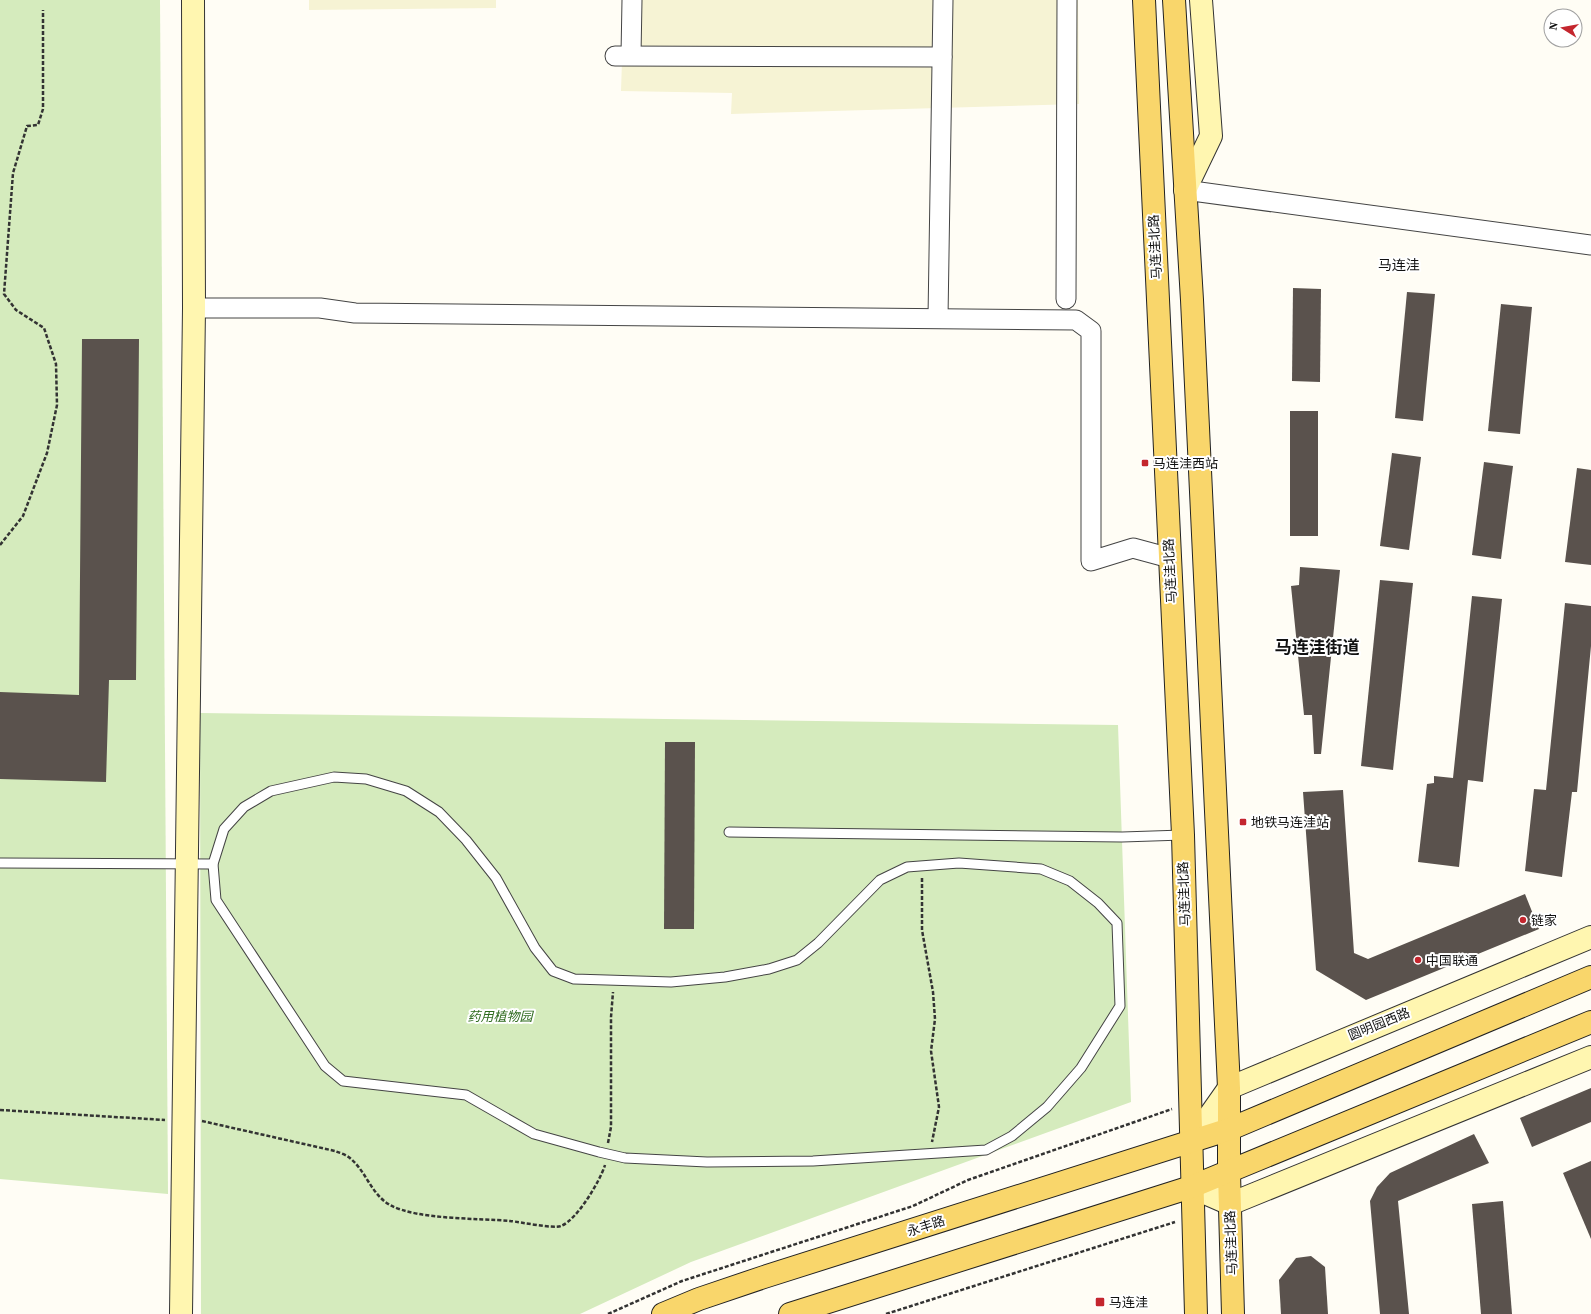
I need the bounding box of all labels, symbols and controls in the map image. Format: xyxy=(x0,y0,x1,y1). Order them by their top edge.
north arrow xyxy=(1543,8,1583,48)
text: N xyxy=(1546,21,1562,32)
street label: 马连洼北路 xyxy=(1145,214,1165,280)
district label: 马连洼 xyxy=(1378,255,1420,275)
place label: 马连洼西站 xyxy=(1153,455,1218,472)
marker: 马连洼西站 xyxy=(1140,458,1150,468)
street label: 马连洼北路 xyxy=(1160,538,1180,604)
district label: 马连洼街道 xyxy=(1275,635,1360,659)
place label: 地铁马连洼站 xyxy=(1251,814,1329,831)
marker: 地铁马连洼站 xyxy=(1238,817,1248,827)
street label: 马连洼北路 xyxy=(1174,861,1194,927)
place label: 链家 xyxy=(1531,912,1557,929)
marker: 链家 xyxy=(1518,915,1528,925)
place label: 中国联通 xyxy=(1426,952,1478,969)
marker: 中国联通 xyxy=(1413,955,1423,965)
street label: 圆明园西路 xyxy=(1346,1004,1412,1044)
park label: 药用植物园 xyxy=(467,1008,534,1025)
street label: 马连洼北路 xyxy=(1221,1210,1241,1276)
street label: 永丰路 xyxy=(905,1212,947,1240)
place label: 马连洼 xyxy=(1109,1294,1148,1311)
marker: 马连洼 xyxy=(1094,1296,1106,1308)

